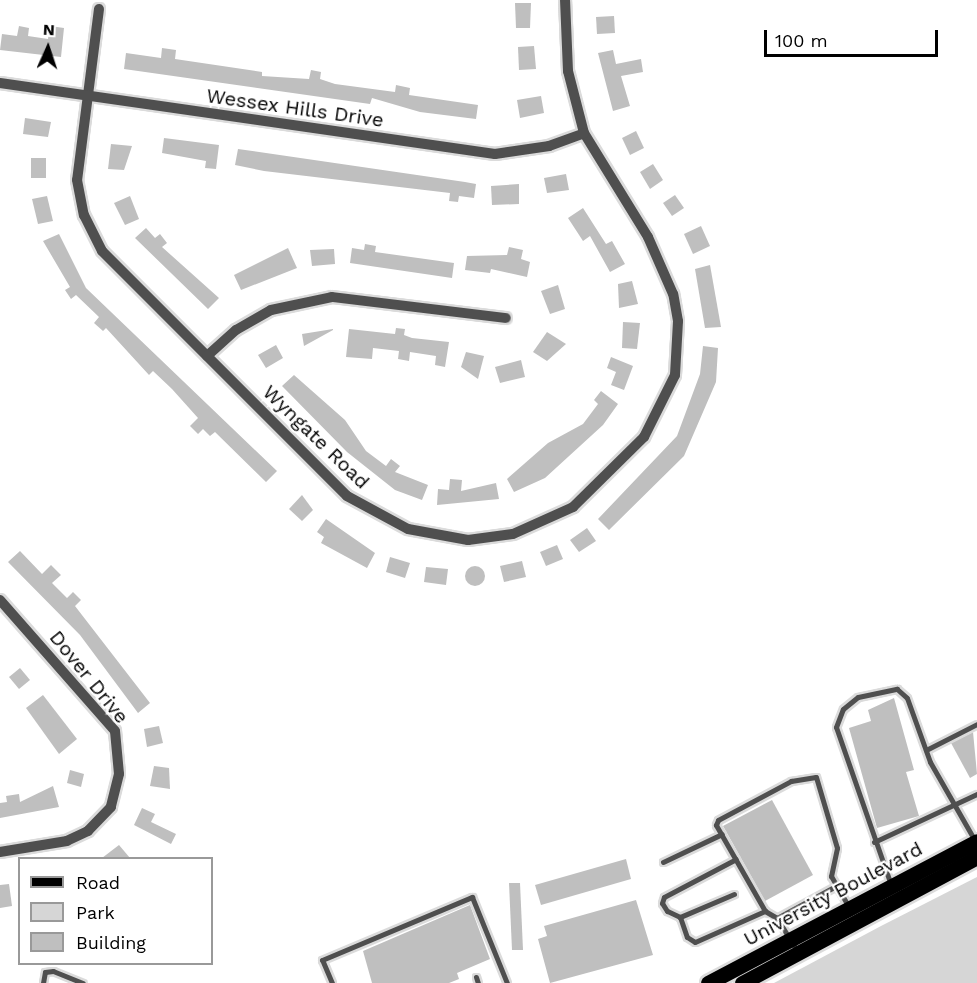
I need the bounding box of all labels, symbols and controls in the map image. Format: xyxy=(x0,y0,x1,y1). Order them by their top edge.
north arrow xyxy=(18,18,78,78)
scale bar xyxy=(767,18,941,56)
text: N xyxy=(43,20,55,39)
text: 100 m xyxy=(775,30,828,51)
street label: Wessex Hills Drive xyxy=(205,84,385,132)
street label: Wyngate Road xyxy=(258,380,374,494)
street label: Dover Drive xyxy=(44,626,134,728)
street label: University Boulevard xyxy=(739,837,927,951)
legend xyxy=(18,857,213,965)
text: Road xyxy=(76,872,120,893)
text: Park xyxy=(76,902,115,923)
text: Building xyxy=(76,932,146,953)

